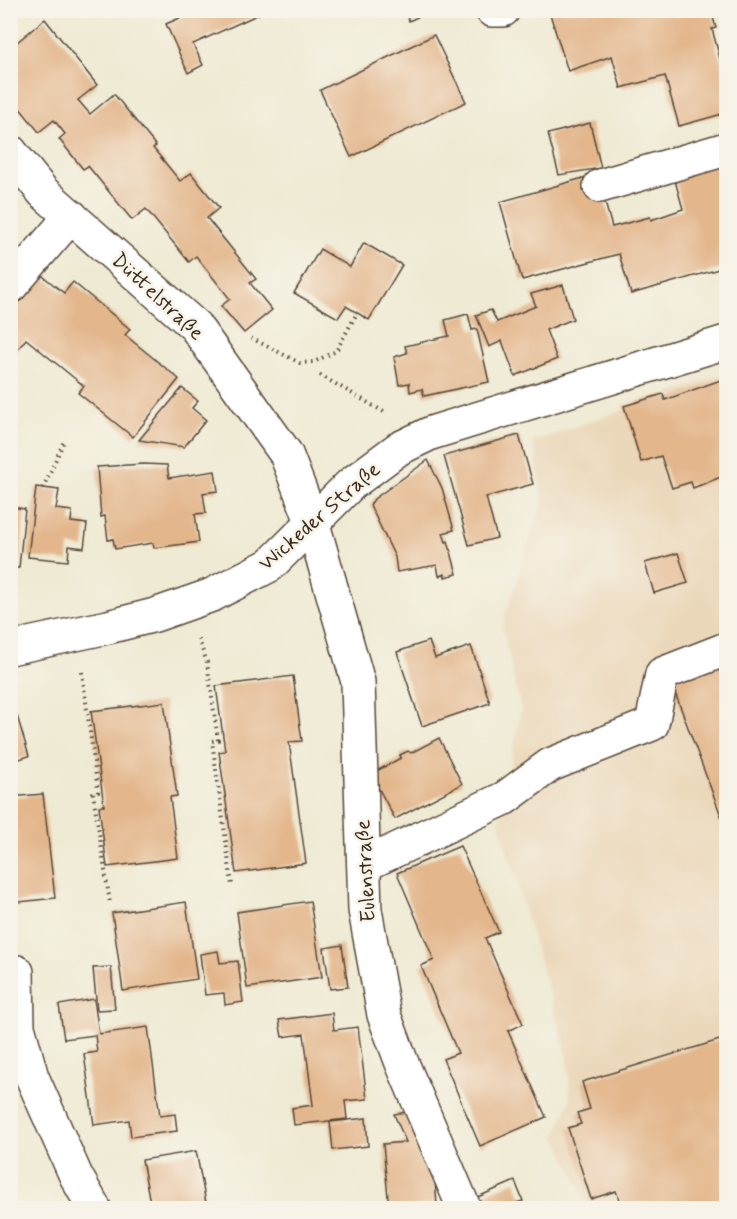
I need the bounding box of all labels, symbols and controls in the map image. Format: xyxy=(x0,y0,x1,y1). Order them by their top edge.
street label: Düttelstraße xyxy=(105,247,210,347)
street label: Wickeder Straße xyxy=(253,456,386,577)
street label: Eulenstraße xyxy=(349,819,383,923)

